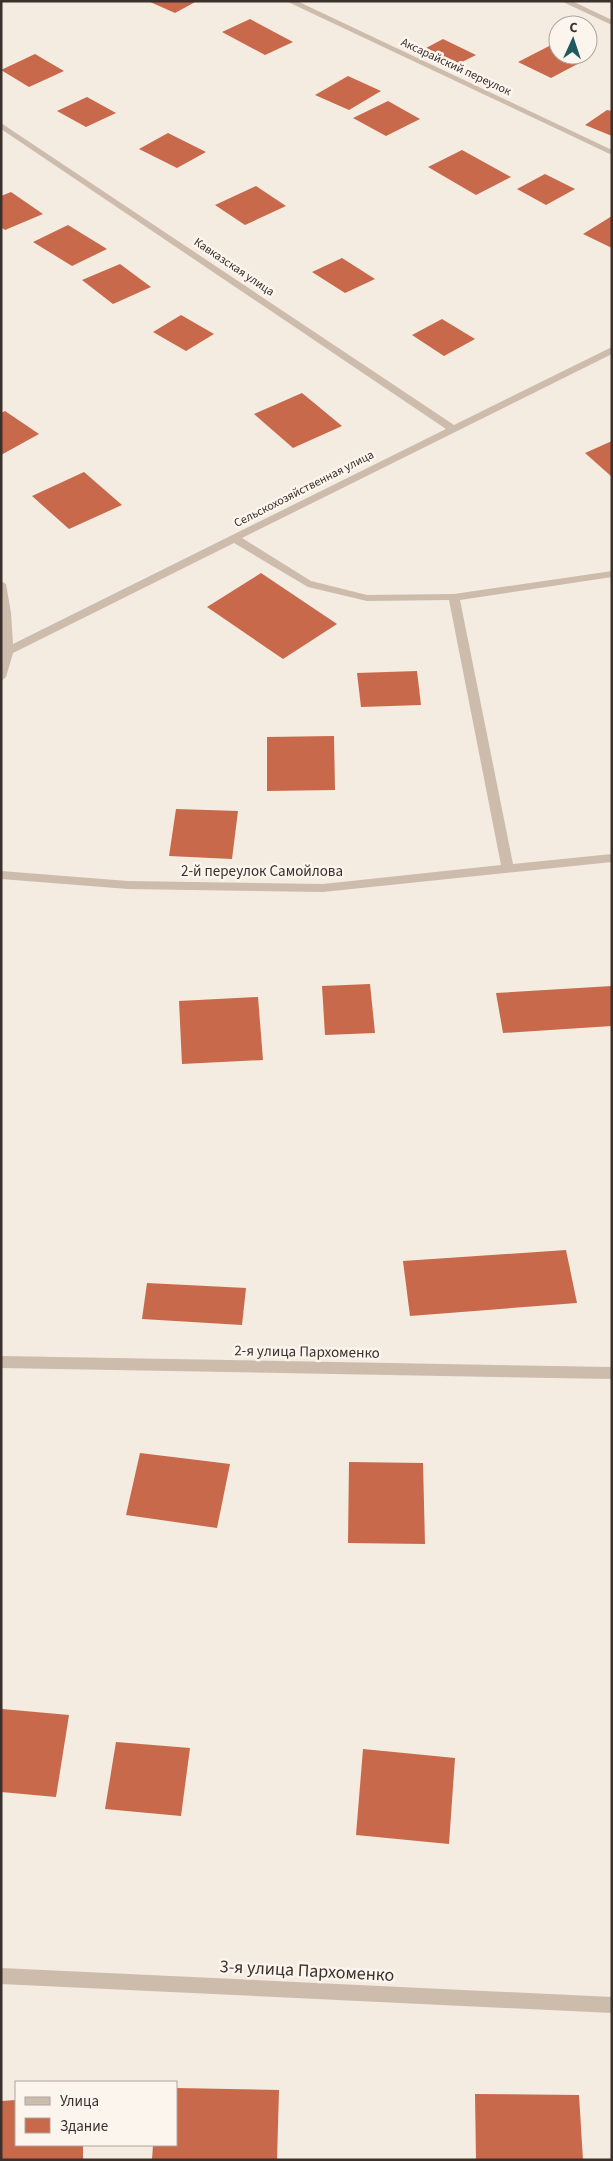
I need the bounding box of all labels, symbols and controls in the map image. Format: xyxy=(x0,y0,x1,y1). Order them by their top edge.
north arrow xyxy=(548,15,598,65)
text: С xyxy=(569,18,578,38)
street label: Аксарайский переулок xyxy=(398,34,514,100)
street label: Кавказская улица xyxy=(190,234,278,300)
street label: Сельскохозяйственная улица xyxy=(231,446,377,532)
street label: 2-й переулок Самойлова xyxy=(181,861,343,882)
street label: 2-я улица Пархоменко xyxy=(234,1340,380,1364)
street label: 3-я улица Пархоменко xyxy=(219,1954,395,1988)
legend xyxy=(15,2081,178,2146)
text: Улица xyxy=(60,2091,99,2112)
text: Здание xyxy=(60,2116,108,2137)

